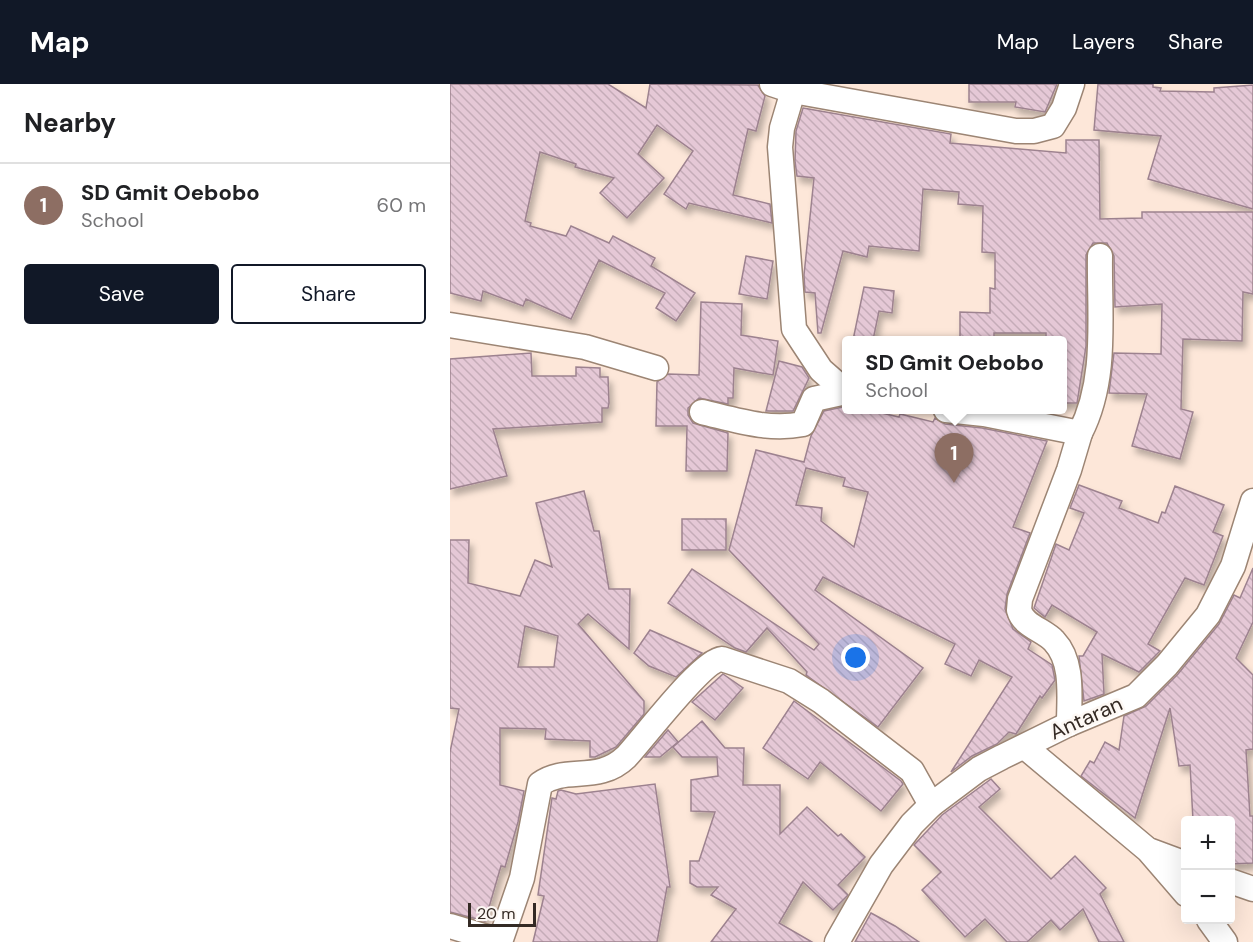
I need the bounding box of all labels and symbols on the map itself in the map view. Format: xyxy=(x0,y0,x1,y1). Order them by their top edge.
pin: 1 xyxy=(934,434,974,483)
your location xyxy=(841,643,870,672)
street label: Antaran xyxy=(1045,690,1127,746)
scale bar xyxy=(468,900,536,928)

